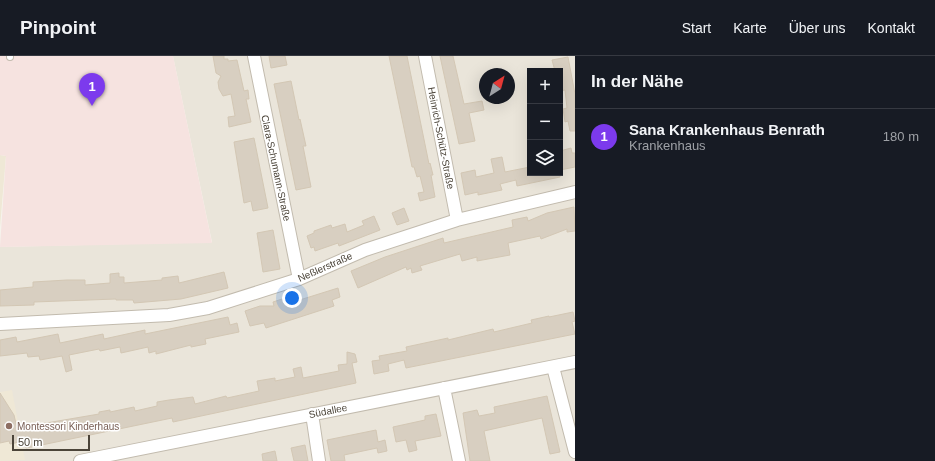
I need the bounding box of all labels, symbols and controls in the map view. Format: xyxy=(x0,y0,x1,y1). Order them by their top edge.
text: Pinpoint xyxy=(20,17,96,38)
text: Start xyxy=(682,20,711,36)
text: Karte xyxy=(733,20,767,36)
text: Über uns xyxy=(789,20,846,36)
text: Kontakt xyxy=(868,20,915,36)
north arrow xyxy=(479,68,515,104)
map controls xyxy=(527,68,563,176)
button: + xyxy=(527,68,563,104)
text: In der Nähe xyxy=(591,72,684,91)
pin: 1 xyxy=(79,73,105,106)
street label: Heinrich-Schütz-Straße xyxy=(426,86,456,190)
button: − xyxy=(527,104,563,140)
street label: Clara-Schumann-Straße xyxy=(259,114,293,223)
text: Sana Krankenhaus Benrath xyxy=(629,121,825,138)
text: 1 xyxy=(600,129,608,144)
text: 180 m xyxy=(883,129,919,144)
text: Krankenhaus xyxy=(629,138,706,153)
button: layers xyxy=(527,140,563,176)
street label: Neßlerstraße xyxy=(296,250,354,284)
your location xyxy=(282,288,302,308)
street label: Südallee xyxy=(308,402,349,420)
marker: Montessori Kinderhaus xyxy=(4,421,14,431)
place label: Montessori Kinderhaus xyxy=(17,421,119,432)
scale bar xyxy=(12,433,90,452)
text: 50 m xyxy=(18,436,42,448)

